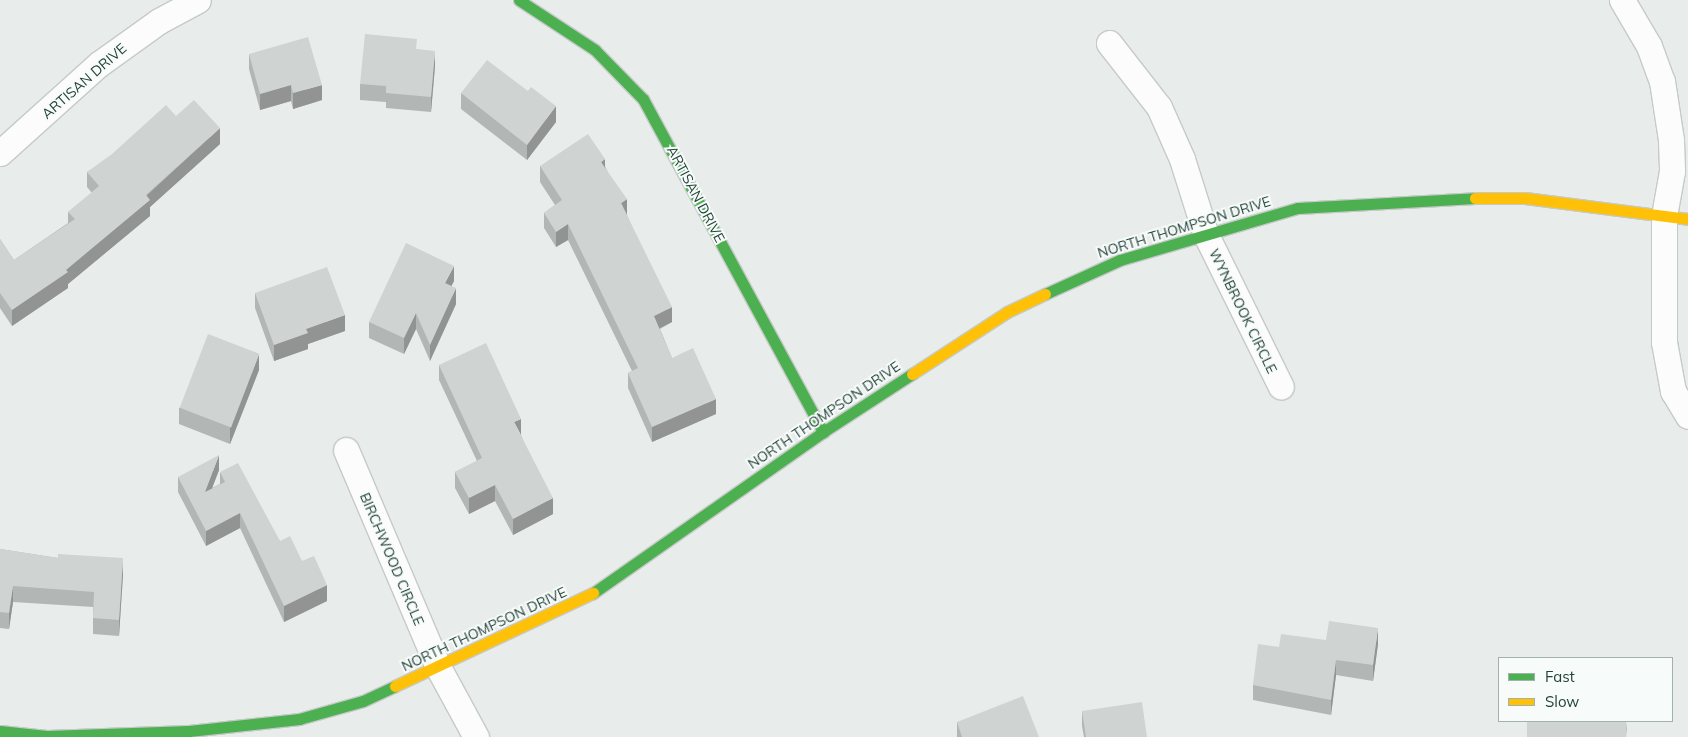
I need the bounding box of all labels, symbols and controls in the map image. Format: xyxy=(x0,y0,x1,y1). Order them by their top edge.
street label: ARTISAN DRIVE xyxy=(38,40,130,122)
street label: ARTISAN DRIVE xyxy=(664,143,728,245)
street label: NORTH THOMPSON DRIVE xyxy=(1095,193,1273,261)
street label: WYNBROOK CIRCLE xyxy=(1206,246,1280,376)
street label: NORTH THOMPSON DRIVE xyxy=(745,358,903,472)
street label: BIRCHWOOD CIRCLE xyxy=(356,490,428,628)
street label: NORTH THOMPSON DRIVE xyxy=(399,583,569,675)
legend xyxy=(1498,657,1673,722)
text: Fast xyxy=(1545,667,1575,686)
text: Slow xyxy=(1545,692,1579,711)

